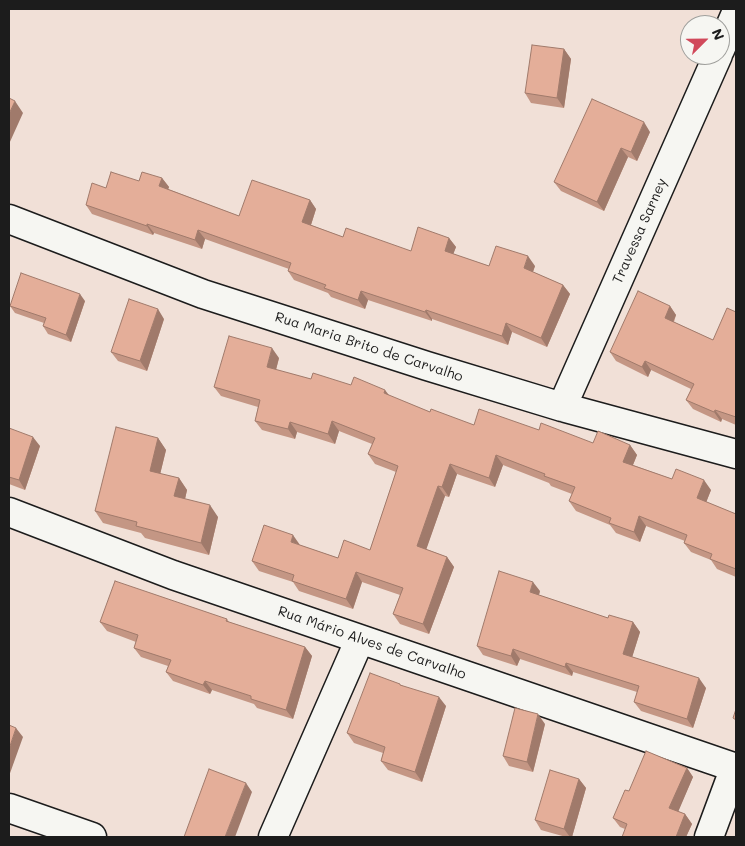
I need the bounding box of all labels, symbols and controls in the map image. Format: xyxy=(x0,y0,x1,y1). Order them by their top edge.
north arrow xyxy=(680,15,730,65)
text: N xyxy=(708,26,729,43)
street label: Travessa Sarney xyxy=(609,176,671,286)
street label: Rua Maria Brito de Carvalho xyxy=(273,309,465,385)
street label: Rua Mário Alves de Carvalho xyxy=(276,603,468,683)

